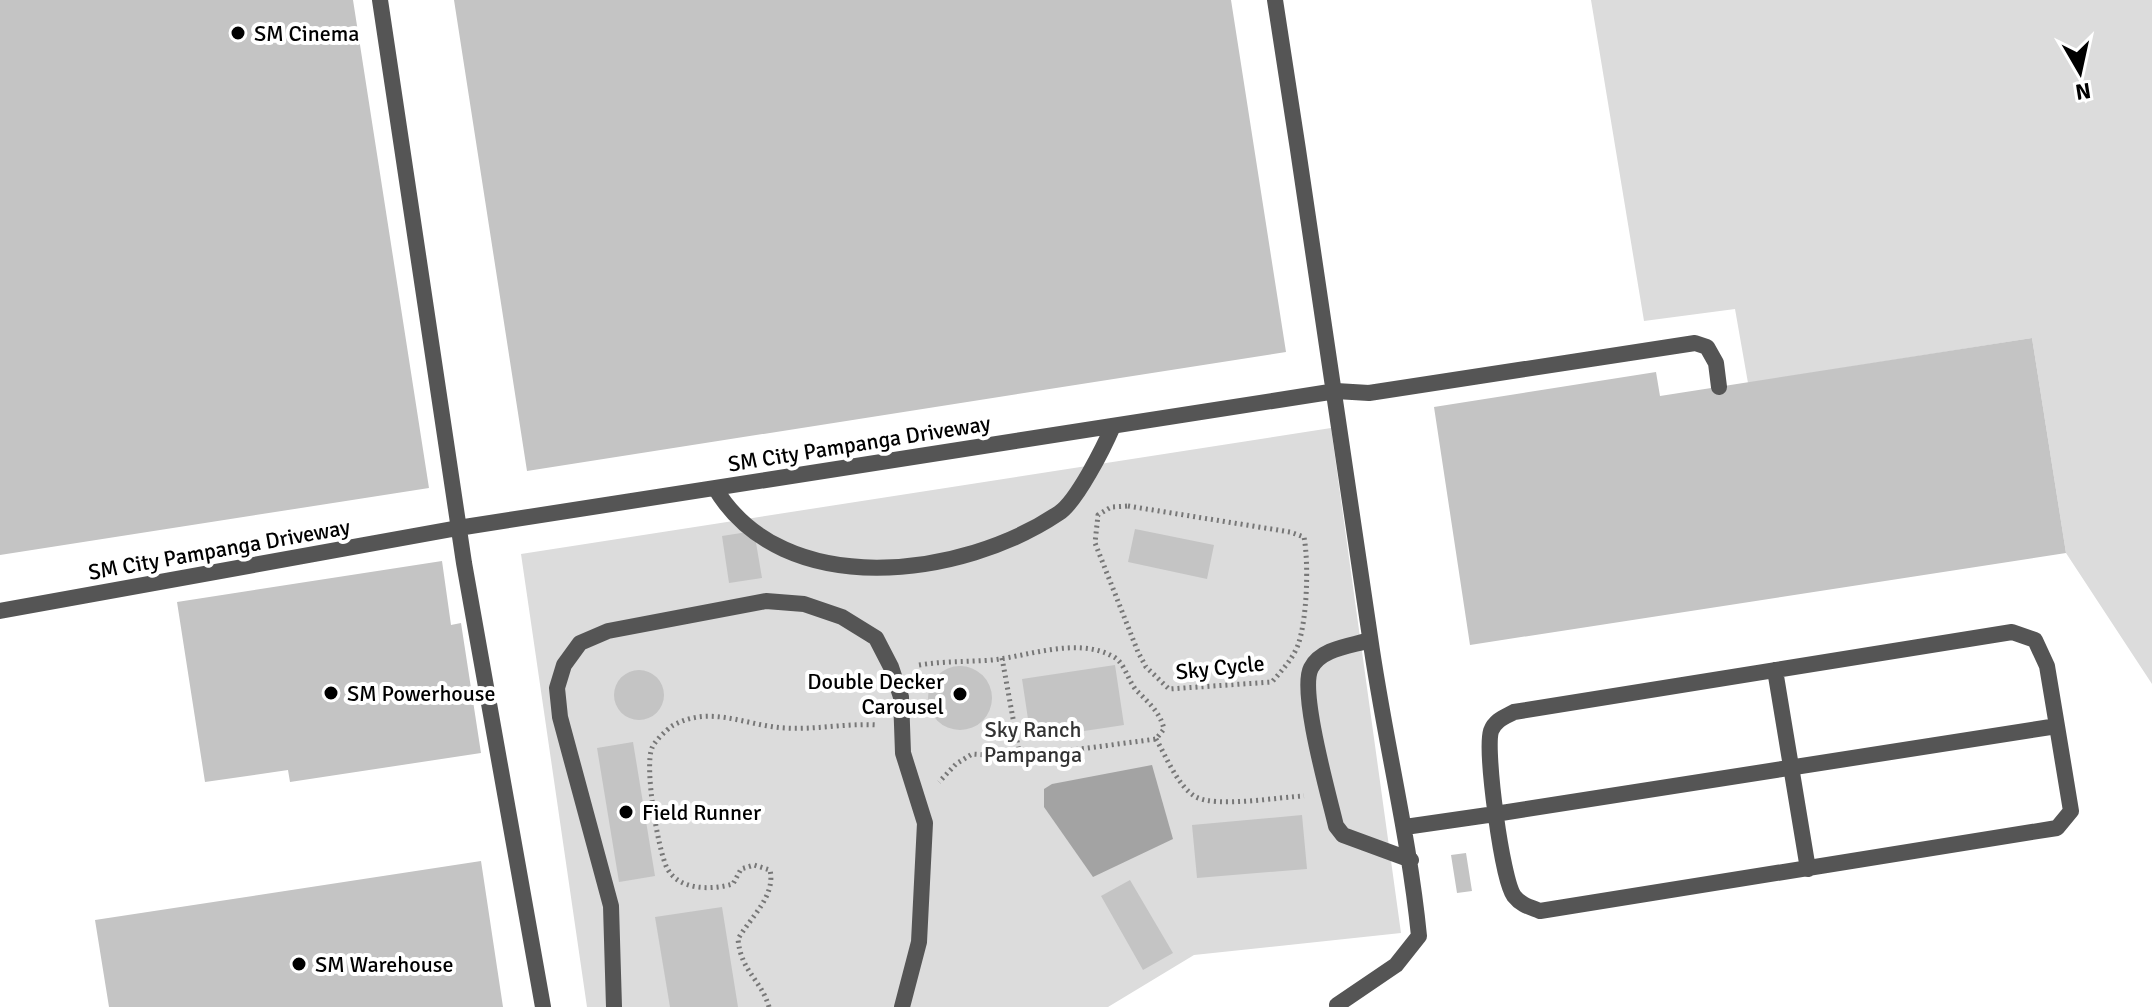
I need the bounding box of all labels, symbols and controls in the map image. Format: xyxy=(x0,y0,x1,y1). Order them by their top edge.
place label: SM Cinema xyxy=(254,20,360,47)
marker: SM Cinema xyxy=(229,24,247,42)
north arrow xyxy=(2040,32,2120,112)
text: N xyxy=(2073,77,2093,106)
street label: SM City Pampanga Driveway xyxy=(726,409,993,478)
street label: SM City Pampanga Driveway xyxy=(86,513,353,586)
street label: Sky Cycle xyxy=(1174,649,1266,686)
place label: Double Decker Carousel xyxy=(807,668,944,720)
place label: SM Powerhouse xyxy=(347,680,495,707)
marker: SM Powerhouse xyxy=(322,684,340,702)
marker: Double Decker Carousel xyxy=(951,685,969,703)
park label: Sky Ranch Pampanga xyxy=(984,716,1082,768)
place label: Field Runner xyxy=(642,799,761,826)
marker: Field Runner xyxy=(617,803,635,821)
place label: SM Warehouse xyxy=(315,951,453,978)
marker: SM Warehouse xyxy=(290,955,308,973)

